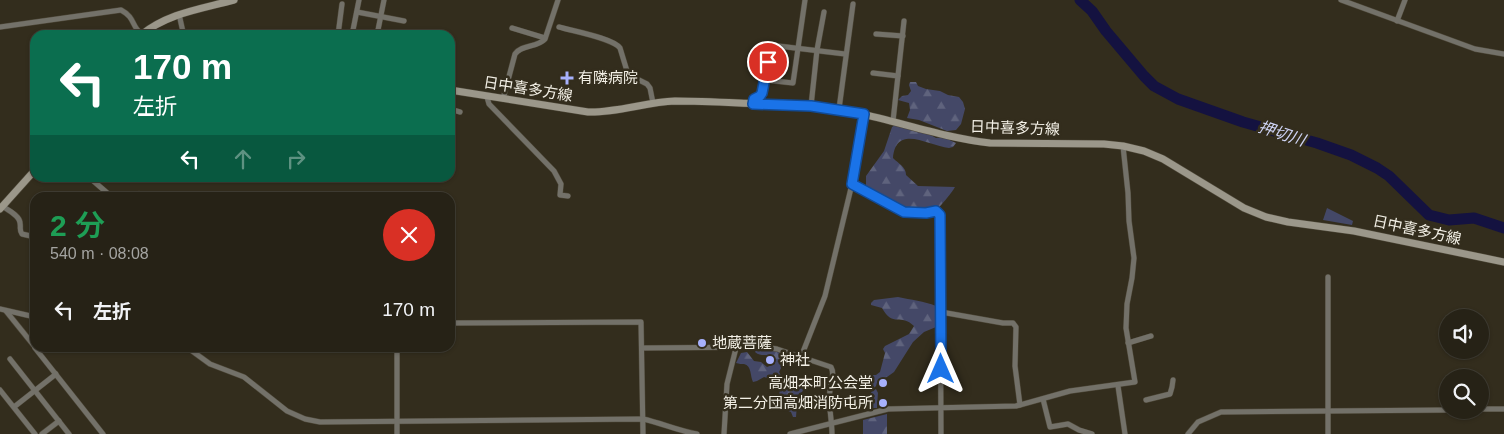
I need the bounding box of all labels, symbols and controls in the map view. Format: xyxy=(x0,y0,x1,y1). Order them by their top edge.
pin xyxy=(747,41,789,83)
text: 170 m xyxy=(133,47,232,86)
icon: arrive xyxy=(754,48,782,76)
icon: left xyxy=(50,50,115,115)
place label: 有隣病院 xyxy=(578,69,638,86)
marker: 有隣病院 xyxy=(560,71,574,85)
street label: 日中喜多方線 xyxy=(482,73,574,104)
text: 左折 xyxy=(133,94,177,119)
street label: 日中喜多方線 xyxy=(970,117,1060,138)
water label: 押切川 xyxy=(1256,118,1309,150)
icon: left xyxy=(176,145,204,173)
icon: ahead xyxy=(229,145,257,173)
icon: right xyxy=(282,145,310,173)
text: 2 分 xyxy=(50,209,105,242)
button: close xyxy=(383,209,435,261)
street label: 日中喜多方線 xyxy=(1371,212,1463,247)
text: 540 m · 08:08 xyxy=(50,245,149,262)
icon: left xyxy=(50,296,78,324)
text: 170 m xyxy=(382,299,435,320)
text: 左折 xyxy=(93,301,131,322)
map controls xyxy=(1439,309,1489,419)
button: sound xyxy=(1439,309,1489,359)
place label: 地蔵菩薩 xyxy=(712,334,772,351)
marker: 地蔵菩薩 xyxy=(696,337,708,349)
position arrow xyxy=(914,342,966,394)
place label: 神社 xyxy=(780,351,810,368)
marker: 神社 xyxy=(764,354,776,366)
button: search xyxy=(1439,369,1489,419)
place label: 高畑本町公会堂 xyxy=(768,374,873,391)
marker: 高畑本町公会堂 xyxy=(877,377,889,389)
place label: 第二分団高畑消防屯所 xyxy=(723,394,873,411)
marker: 第二分団高畑消防屯所 xyxy=(877,397,889,409)

